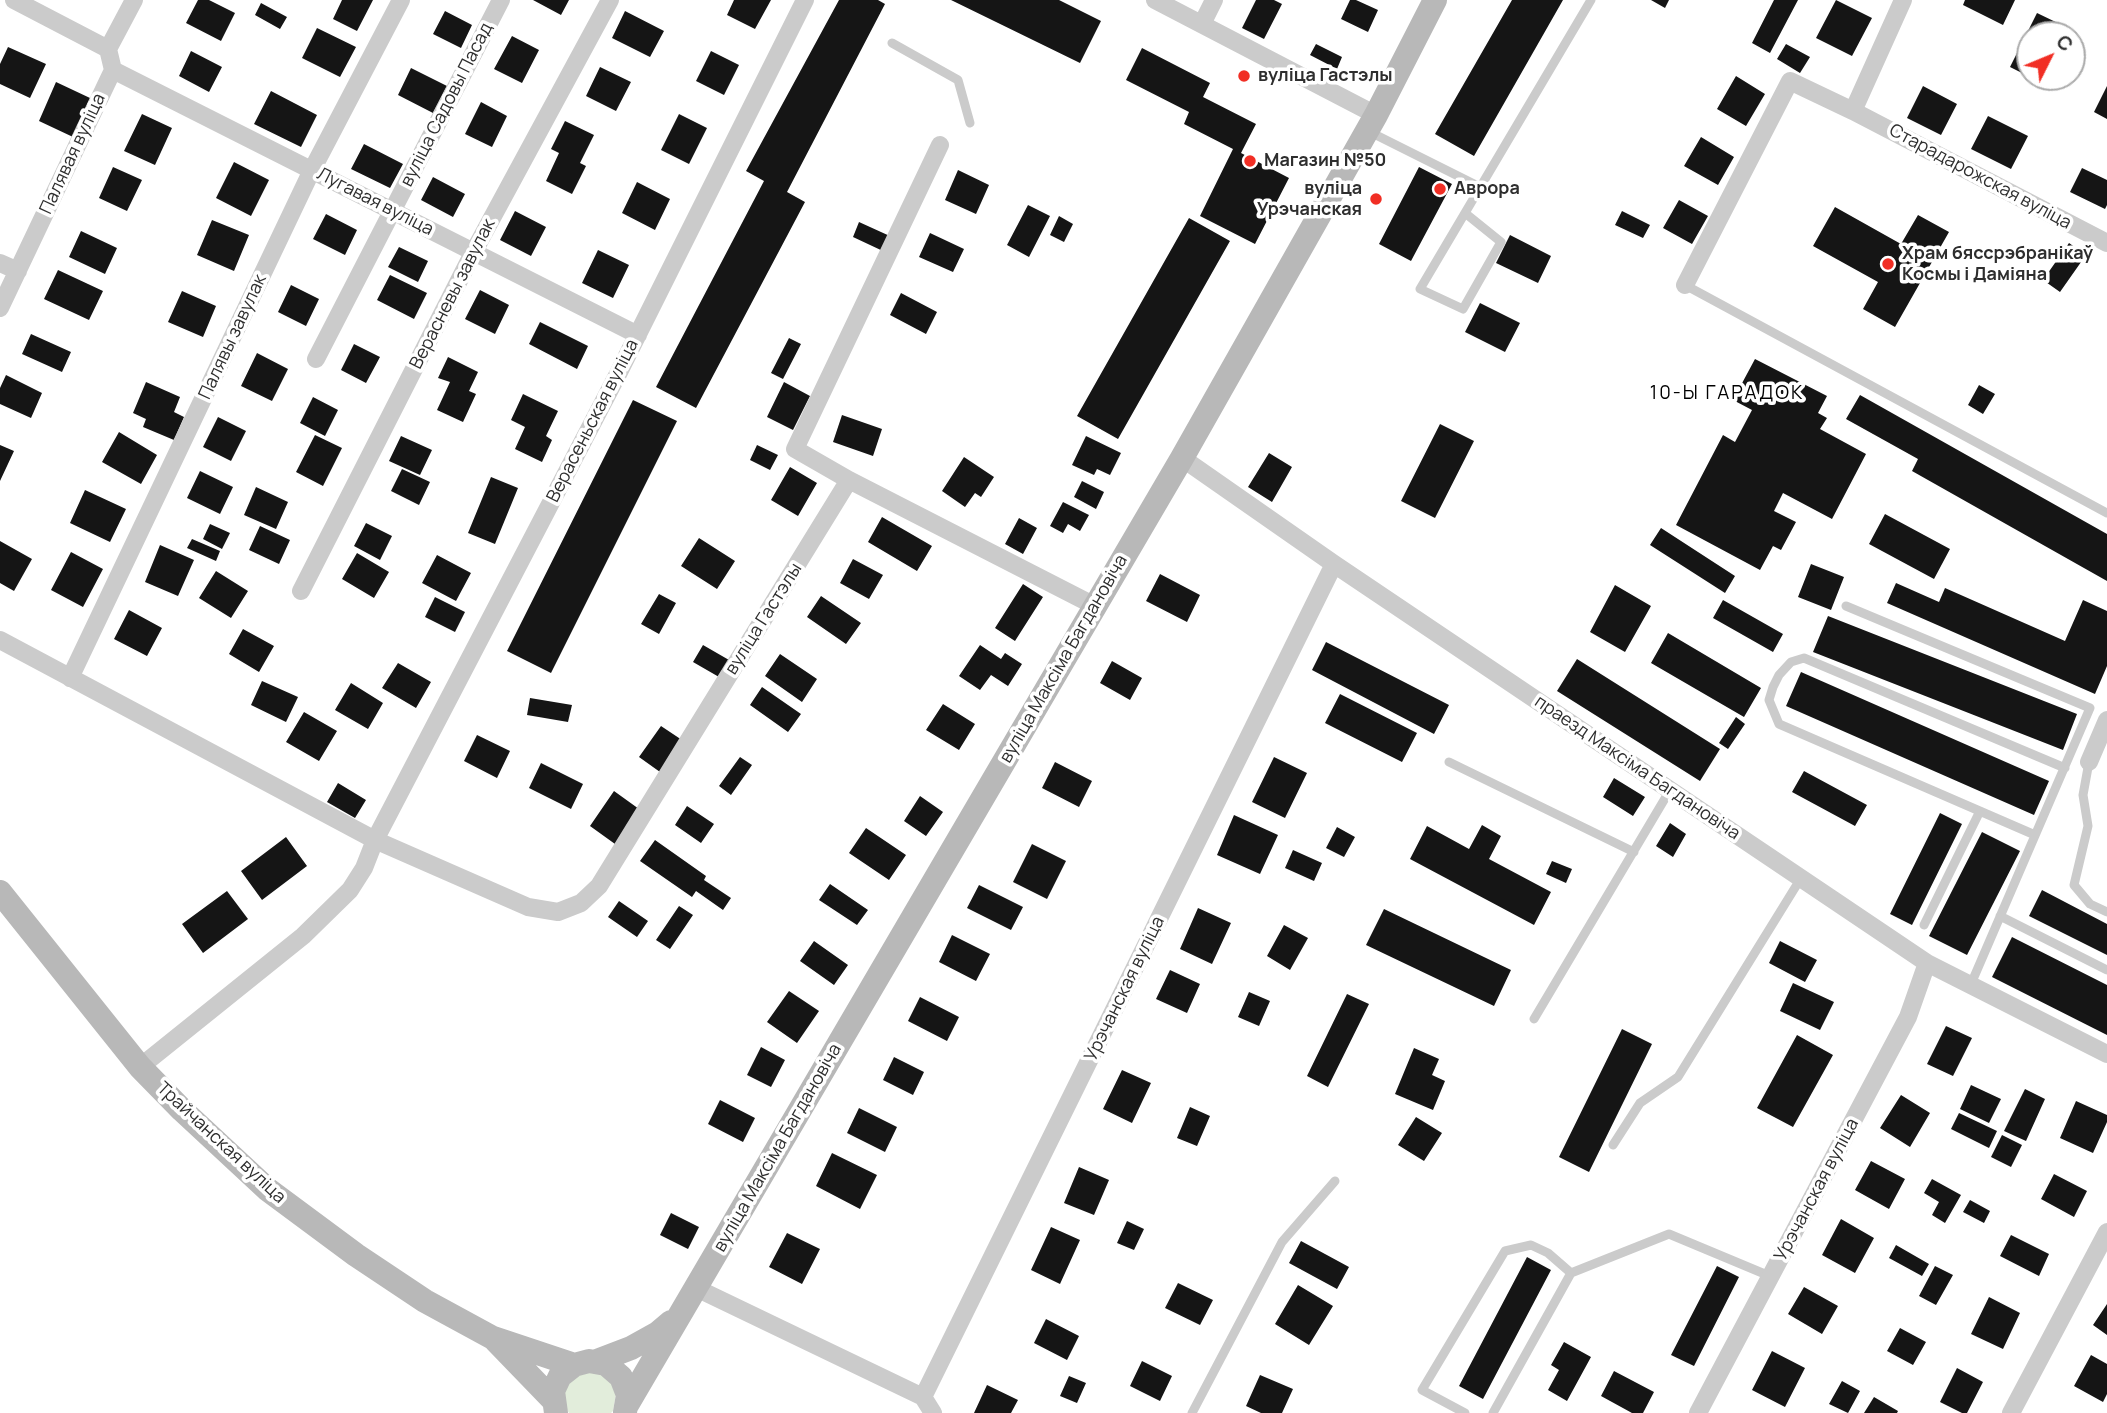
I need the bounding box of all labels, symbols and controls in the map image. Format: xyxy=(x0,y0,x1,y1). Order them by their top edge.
street label: вуліца Садовы Пасад xyxy=(396,20,498,190)
north arrow xyxy=(2016,21,2086,91)
text: С xyxy=(2051,29,2079,57)
place label: вуліца Гастэлы xyxy=(1258,65,1393,87)
marker: вуліца Гастэлы xyxy=(1236,68,1252,84)
street label: Палявая вуліца xyxy=(36,90,110,218)
street label: Старадарожская вуліца xyxy=(1885,120,2075,234)
place label: Магазин №50 xyxy=(1264,150,1386,172)
marker: Магазин №50 xyxy=(1242,153,1258,169)
street label: Лугавая вуліца xyxy=(313,163,437,241)
place label: вуліца Урэчанская xyxy=(1257,178,1362,220)
place label: Аврора xyxy=(1454,178,1520,200)
marker: Аврора xyxy=(1432,181,1448,197)
marker: вуліца Урэчанская xyxy=(1368,191,1384,207)
street label: Верасневы завулак xyxy=(406,215,500,373)
place label: Храм бяссрэбранікаў Космы і Даміяна xyxy=(1902,243,2093,286)
marker: Храм бяссрэбранікаў Космы і Даміяна xyxy=(1880,256,1896,272)
street label: Палявы завулак xyxy=(195,271,271,403)
street label: Верасеньская вуліца xyxy=(543,336,643,506)
district label: 10-Ы ГАРАДОК xyxy=(1651,383,1803,405)
street label: вуліца Максіма Багдановіча xyxy=(995,551,1133,767)
street label: вуліца Гастэлы xyxy=(721,559,807,679)
street label: праезд Максіма Багдановіча xyxy=(1530,691,1744,845)
street label: Урэчанская вуліца xyxy=(1081,913,1169,1065)
street label: вуліца Максіма Багдановіча xyxy=(709,1040,847,1256)
street label: Трайчанская вуліца xyxy=(152,1078,290,1208)
street label: Урэчанская вуліца xyxy=(1770,1115,1864,1265)

